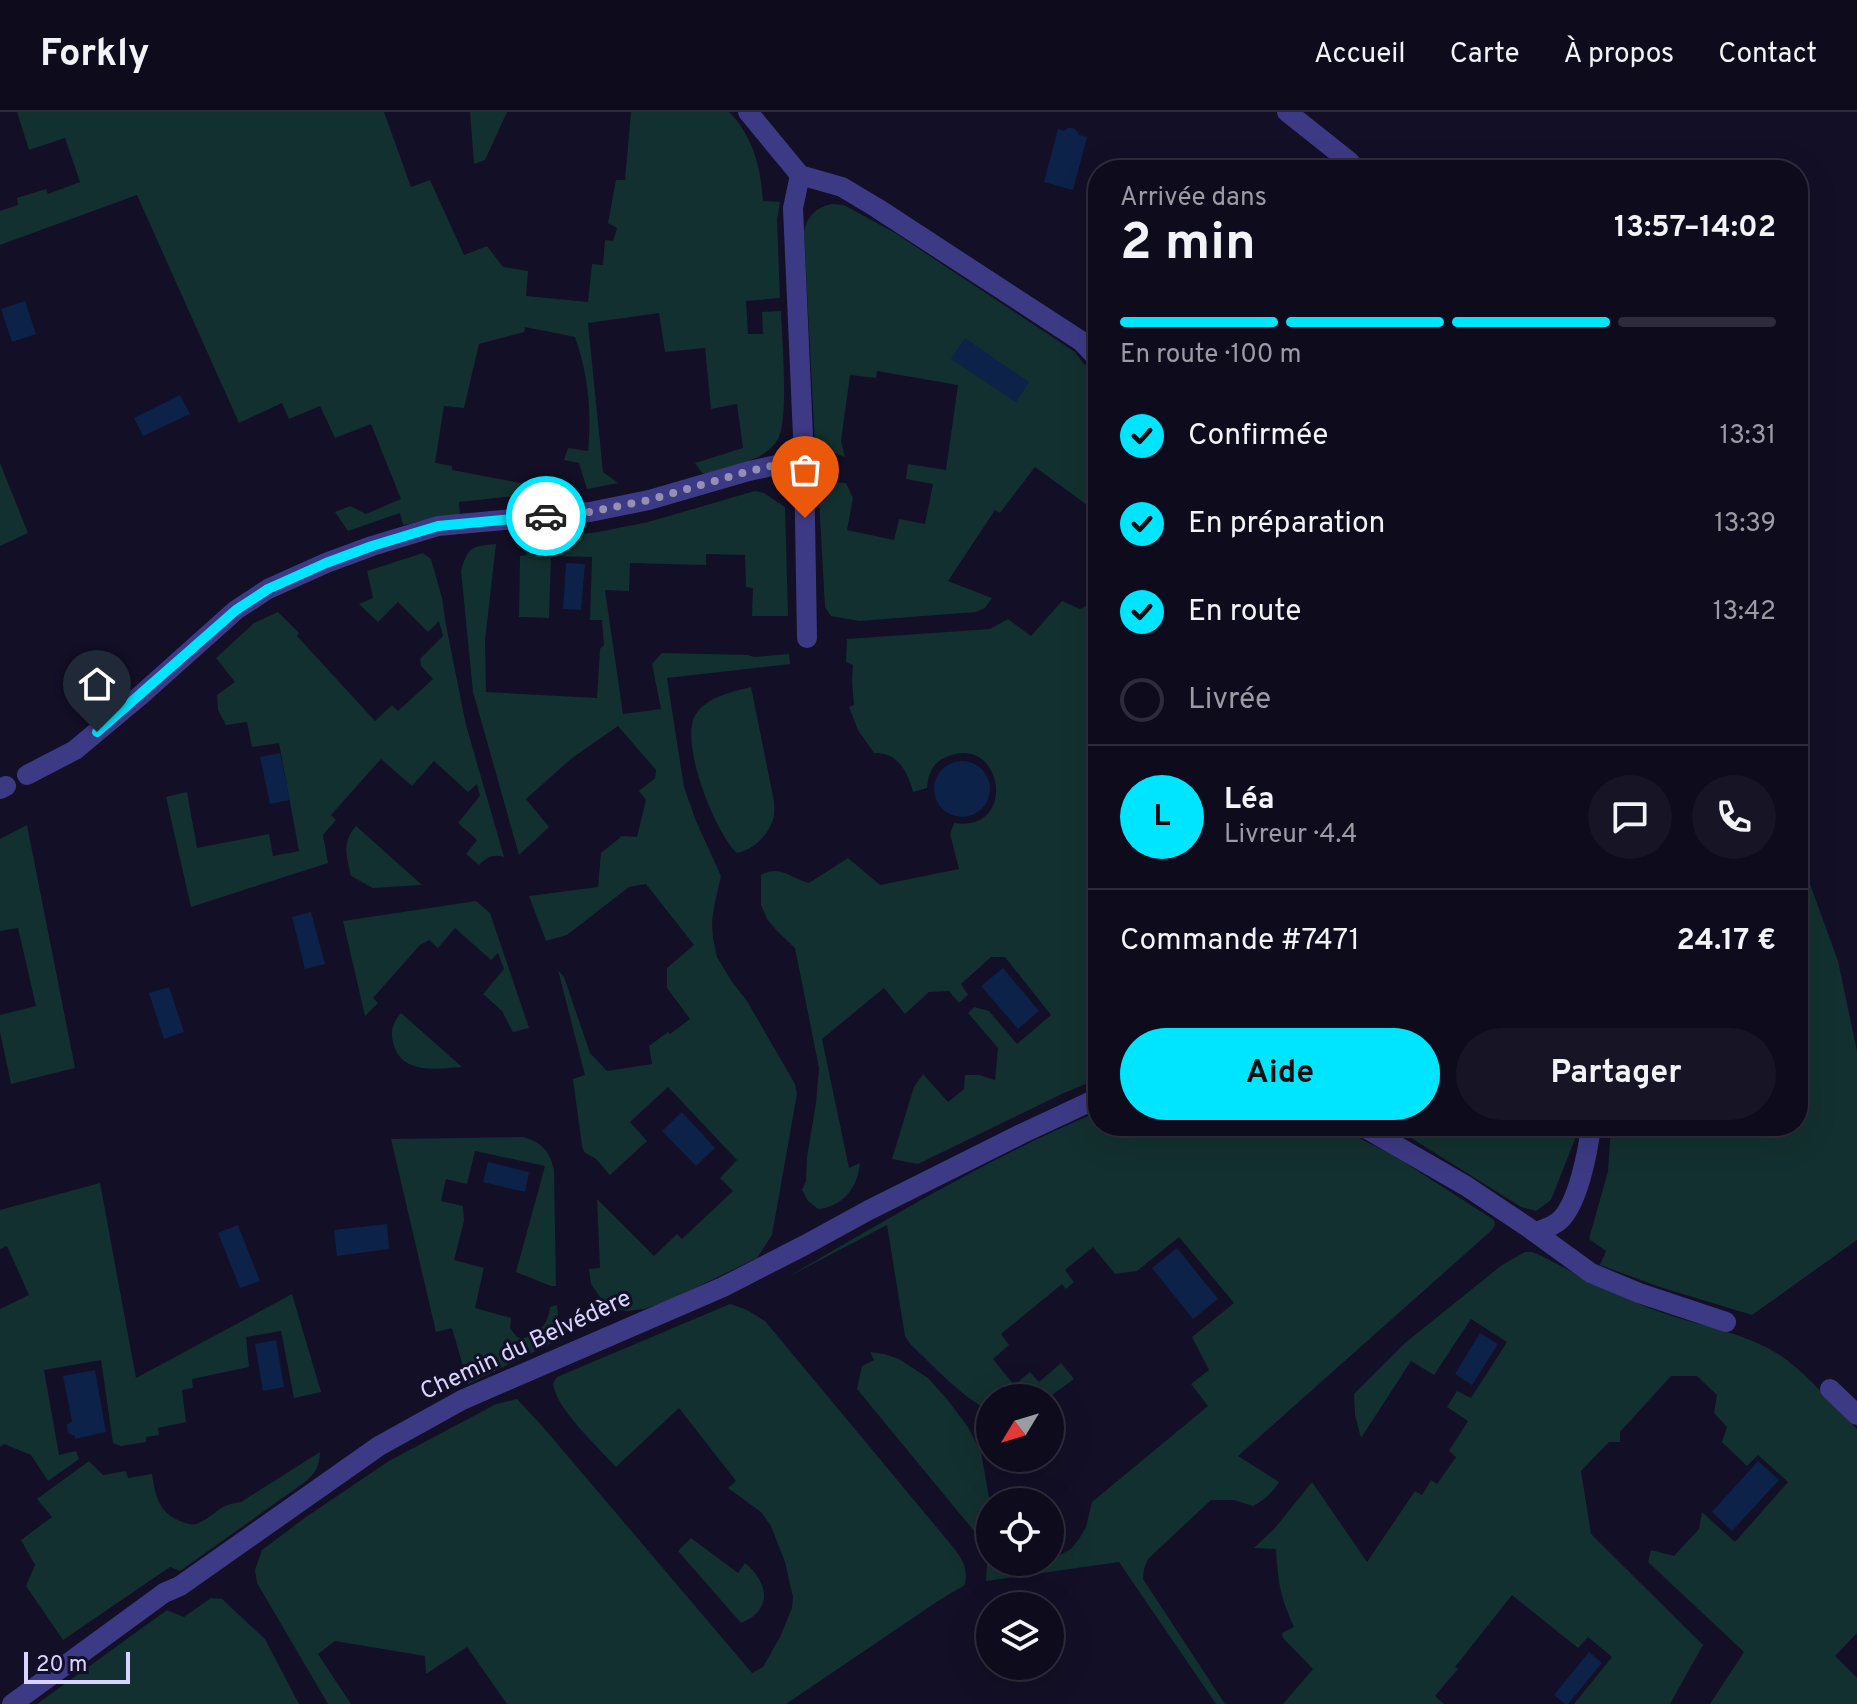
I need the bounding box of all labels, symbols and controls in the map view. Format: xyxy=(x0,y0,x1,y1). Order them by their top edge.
text: Forkly xyxy=(40,31,150,80)
text: Accueil xyxy=(1314,37,1406,73)
text: Carte xyxy=(1450,37,1520,73)
text: À propos xyxy=(1564,37,1674,73)
text: Contact xyxy=(1718,37,1817,73)
text: Arrivée dans xyxy=(1120,182,1267,215)
text: 13:57–14:02 xyxy=(1614,210,1776,247)
text: 2 min xyxy=(1120,212,1256,278)
text: En route · 100 m xyxy=(1120,339,1302,372)
icon: check xyxy=(1120,414,1164,458)
text: Confirmée xyxy=(1188,418,1328,455)
text: 13:31 xyxy=(1720,420,1776,453)
pin xyxy=(771,436,839,518)
icon: bag xyxy=(783,448,827,492)
courier xyxy=(506,476,586,556)
icon: car xyxy=(524,494,568,538)
icon: check xyxy=(1120,502,1164,546)
text: En préparation xyxy=(1188,506,1385,543)
text: 13:39 xyxy=(1714,508,1776,541)
icon: check xyxy=(1120,590,1164,634)
text: En route xyxy=(1188,594,1302,631)
text: 13:42 xyxy=(1713,596,1776,629)
pin xyxy=(63,650,131,732)
icon: home xyxy=(75,662,119,706)
text: Livrée xyxy=(1188,682,1271,719)
button: chat xyxy=(1588,775,1672,859)
button: phone xyxy=(1692,775,1776,859)
text: Léa xyxy=(1224,782,1274,819)
text: L xyxy=(1154,799,1170,836)
text: Livreur · 4.4 xyxy=(1224,819,1357,852)
text: Commande #7471 xyxy=(1120,923,1360,960)
text: 24.17 € xyxy=(1676,923,1776,960)
button: Aide xyxy=(1120,1028,1440,1120)
button: Partager xyxy=(1456,1028,1776,1120)
street label: Chemin du Belvédère xyxy=(416,1284,636,1408)
north arrow xyxy=(976,1384,1064,1472)
map controls xyxy=(976,1384,1064,1680)
button: locate xyxy=(976,1488,1064,1576)
button: layers xyxy=(976,1592,1064,1680)
scale bar xyxy=(24,1648,130,1684)
text: 20 m xyxy=(36,1652,87,1679)

